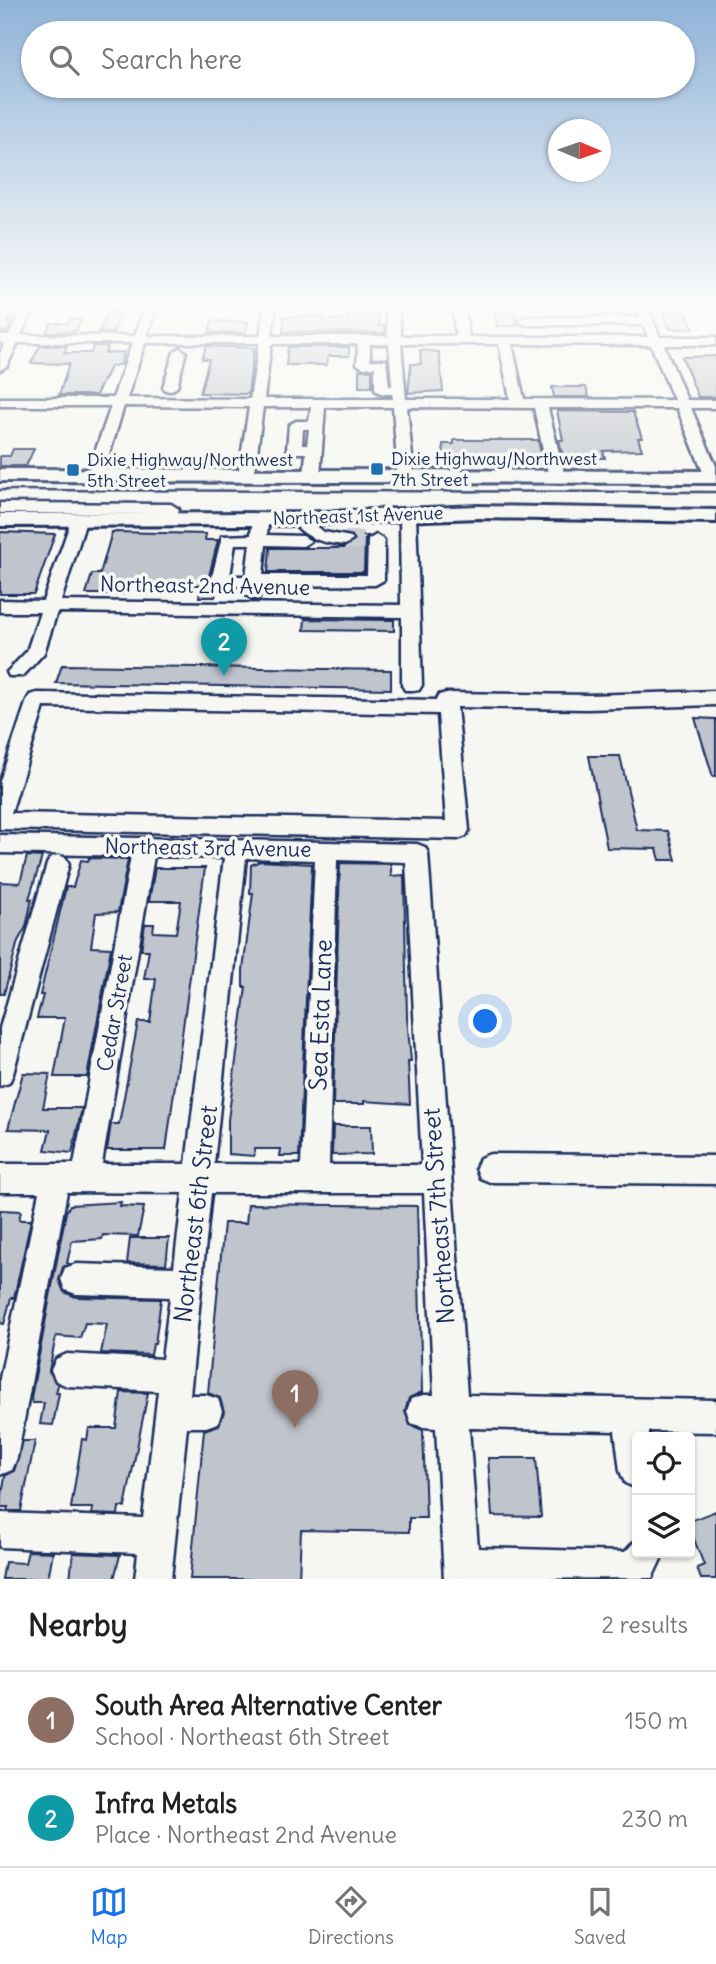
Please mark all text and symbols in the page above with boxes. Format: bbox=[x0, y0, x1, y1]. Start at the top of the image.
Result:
search box bbox=[21, 21, 695, 98]
icon: search bbox=[45, 41, 83, 79]
text: Search here bbox=[101, 43, 242, 76]
north arrow bbox=[548, 119, 611, 182]
place label: Dixie Highway/Northwest 7th Street bbox=[391, 447, 597, 491]
place label: Dixie Highway/Northwest 5th Street bbox=[87, 448, 293, 492]
marker: Dixie Highway/Northwest 7th Street bbox=[369, 461, 385, 477]
marker: Dixie Highway/Northwest 5th Street bbox=[65, 462, 81, 478]
street label: Northeast 1st Avenue bbox=[272, 501, 444, 530]
street label: Northeast 2nd Avenue bbox=[100, 570, 310, 601]
pin: 2 bbox=[201, 618, 247, 676]
street label: Northeast 3rd Avenue bbox=[104, 832, 312, 863]
street label: Sea Esta Lane bbox=[302, 939, 338, 1091]
street label: Cedar Street bbox=[91, 952, 138, 1074]
your location bbox=[468, 1004, 502, 1038]
street label: Northeast 6th Street bbox=[167, 1104, 223, 1324]
street label: Northeast 7th Street bbox=[415, 1107, 461, 1325]
pin: 1 bbox=[272, 1370, 318, 1428]
map controls bbox=[632, 1432, 695, 1558]
button: locate bbox=[632, 1432, 695, 1495]
button: layers bbox=[632, 1495, 695, 1558]
text: Nearby bbox=[28, 1606, 128, 1644]
text: 2 results bbox=[602, 1610, 688, 1639]
text: South Area Alternative Center bbox=[95, 1689, 442, 1722]
text: 1 bbox=[46, 1706, 56, 1735]
text: 150 m bbox=[625, 1706, 688, 1735]
text: School · Northeast 6th Street bbox=[95, 1722, 389, 1751]
text: Infra Metals bbox=[95, 1787, 237, 1820]
text: 2 bbox=[45, 1804, 57, 1833]
text: 230 m bbox=[622, 1804, 688, 1833]
text: Place · Northeast 2nd Avenue bbox=[95, 1820, 397, 1849]
tab: Map bbox=[90, 1883, 128, 1949]
tab: Directions bbox=[308, 1883, 394, 1949]
tab: Saved bbox=[574, 1883, 626, 1949]

